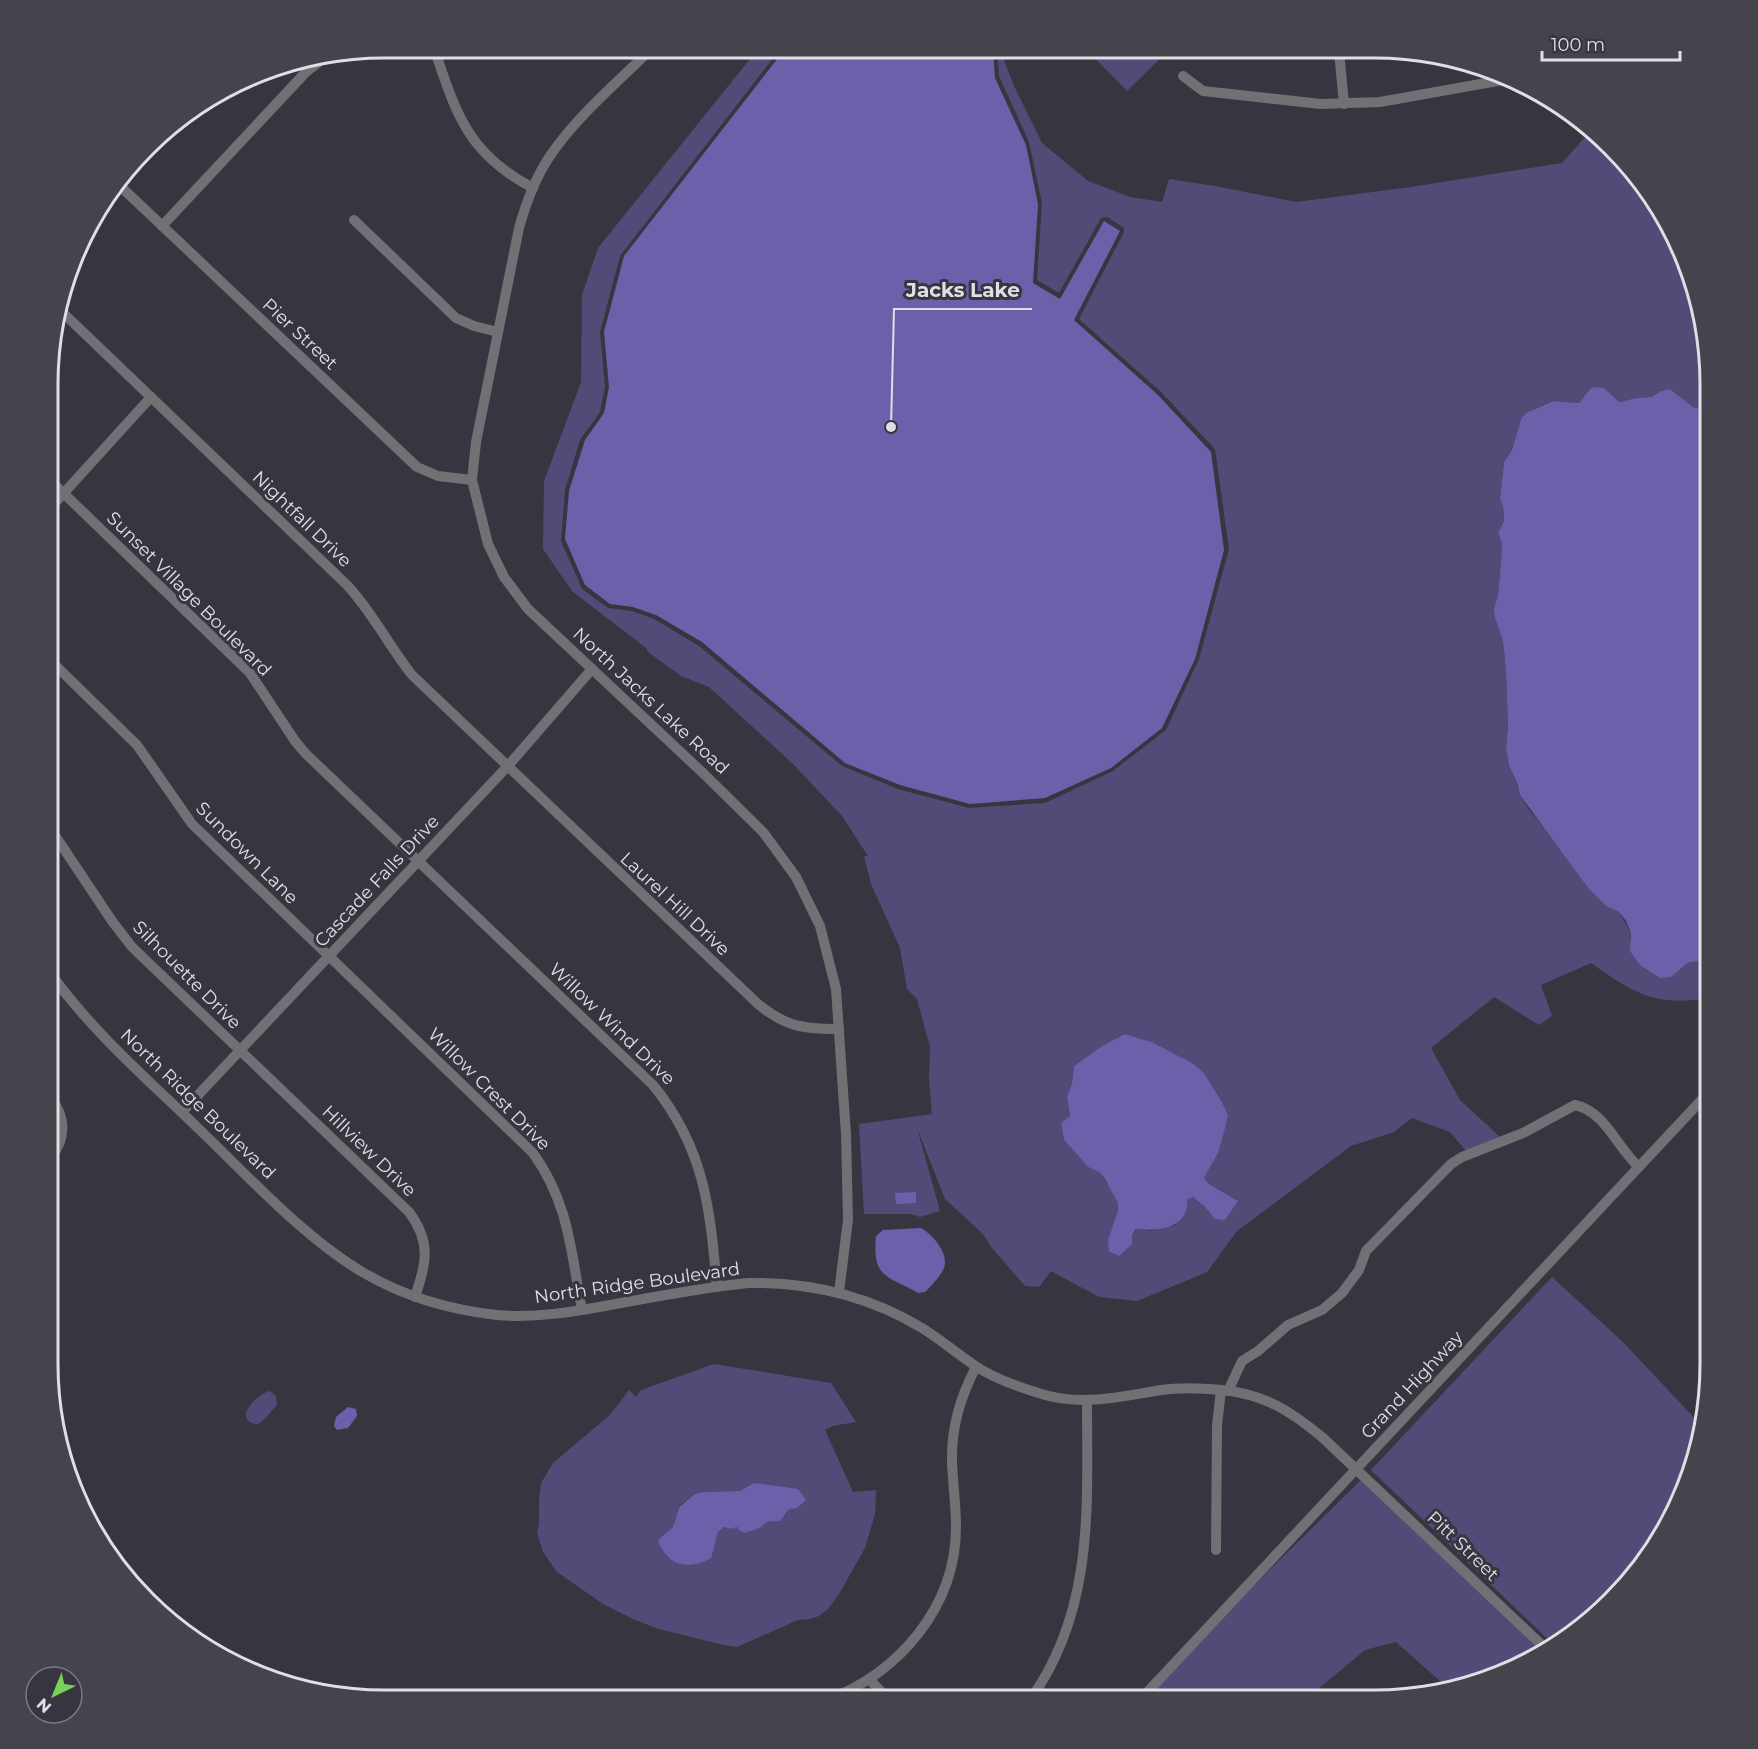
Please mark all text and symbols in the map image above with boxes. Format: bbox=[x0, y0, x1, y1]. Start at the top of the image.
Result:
scale bar bbox=[1542, 24, 1680, 62]
text: 100 m bbox=[1551, 34, 1605, 56]
callout: Jacks Lake bbox=[894, 271, 1032, 309]
text: Jacks Lake bbox=[905, 278, 1020, 302]
street label: Pier Street bbox=[258, 294, 342, 374]
street label: Nightfall Drive bbox=[248, 466, 356, 572]
street label: Sunset Village Boulevard bbox=[102, 507, 276, 681]
street label: North Jacks Lake Road bbox=[568, 623, 734, 779]
street label: Sundown Lane bbox=[191, 797, 303, 909]
street label: Cascade Falls Drive bbox=[310, 810, 444, 952]
street label: Laurel Hill Drive bbox=[616, 848, 734, 960]
street label: Silhouette Drive bbox=[128, 916, 246, 1034]
street label: Willow Wind Drive bbox=[544, 958, 680, 1090]
street label: Willow Crest Drive bbox=[423, 1023, 555, 1155]
street label: North Ridge Boulevard bbox=[116, 1024, 280, 1184]
street label: Hillview Drive bbox=[317, 1101, 421, 1201]
street label: North Ridge Boulevard bbox=[533, 1258, 741, 1308]
street label: Grand Highway bbox=[1356, 1326, 1468, 1443]
street label: Pitt Street bbox=[1423, 1506, 1503, 1586]
north arrow bbox=[24, 1665, 84, 1725]
text: N bbox=[33, 1694, 55, 1717]

